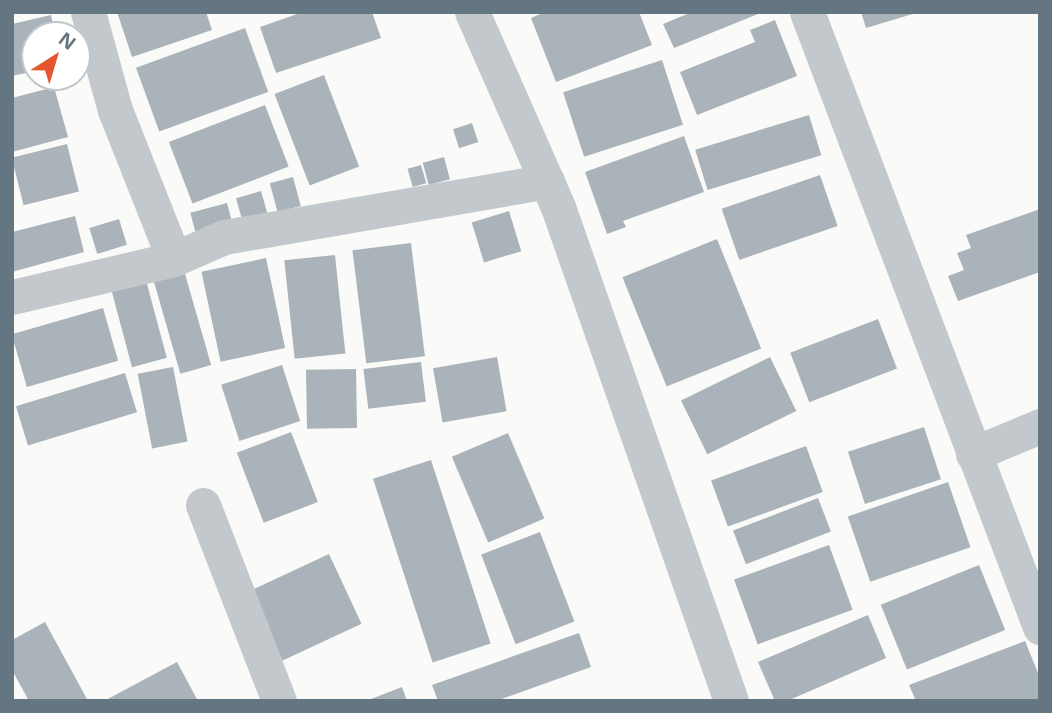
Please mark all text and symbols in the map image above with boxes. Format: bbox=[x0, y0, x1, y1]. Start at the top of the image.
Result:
north arrow bbox=[21, 21, 91, 91]
text: N bbox=[53, 26, 81, 56]

